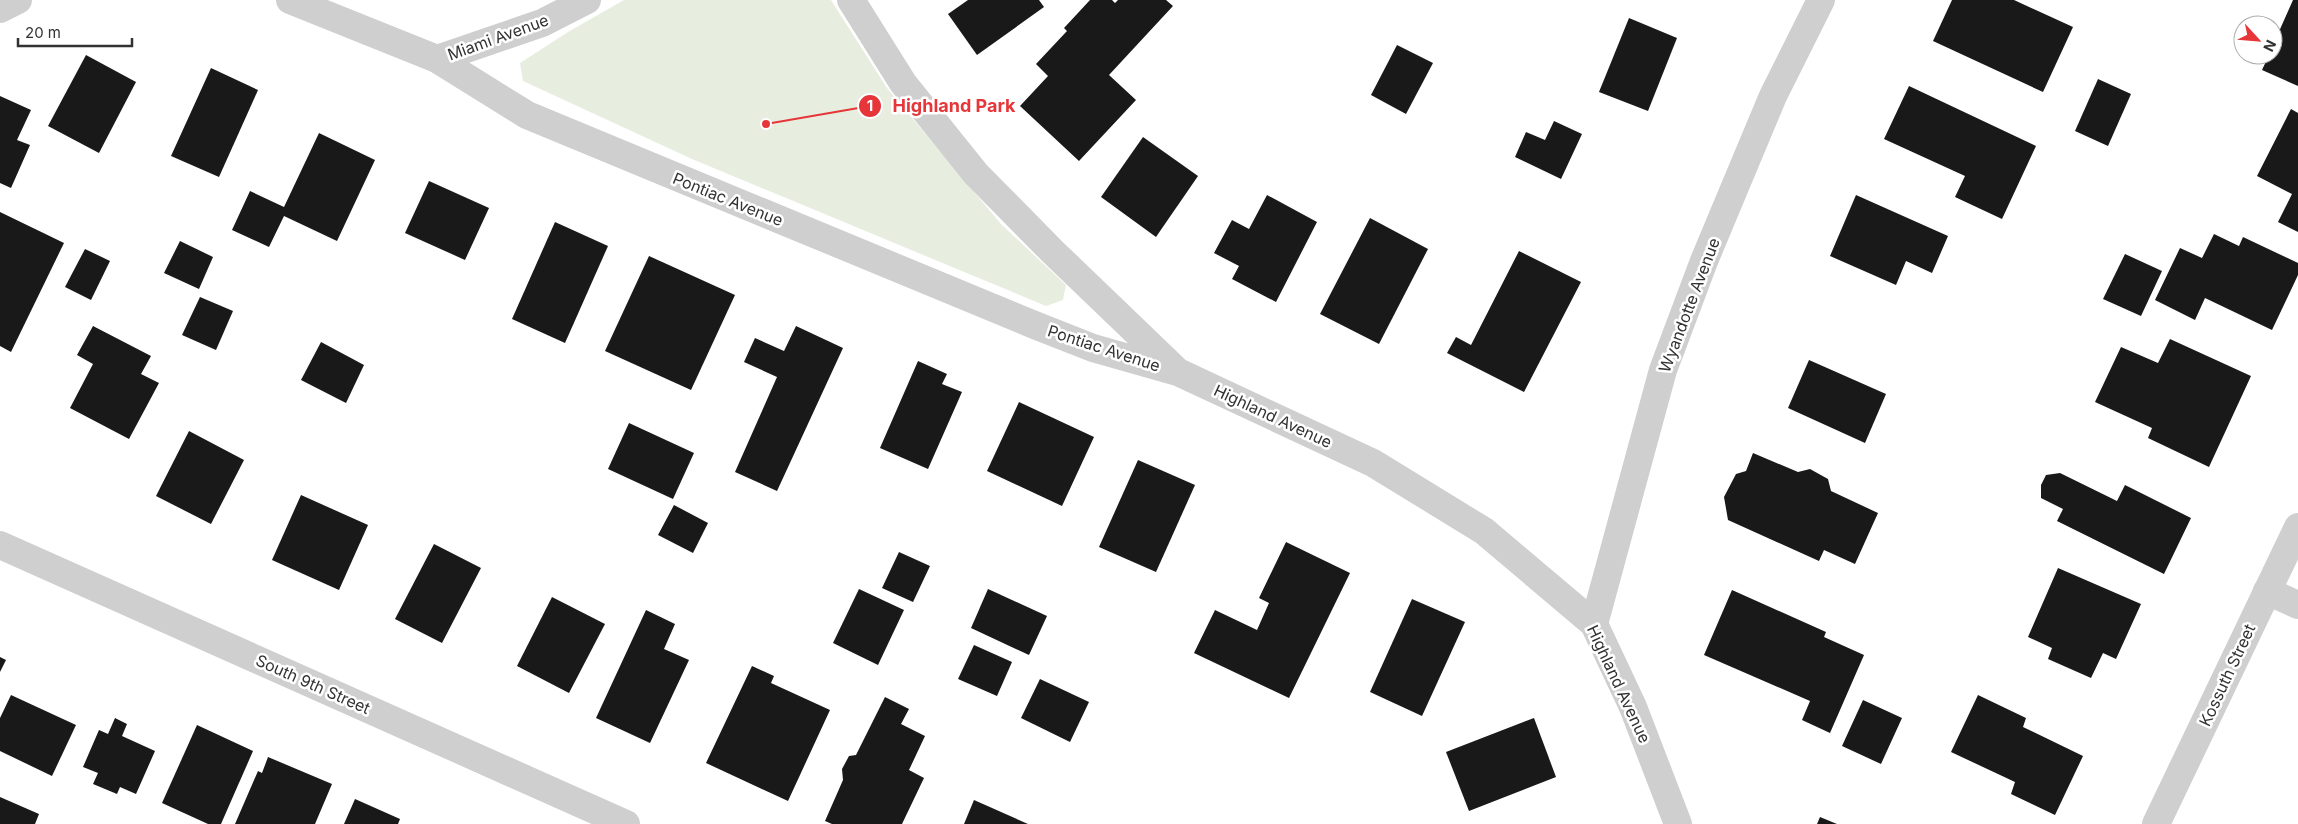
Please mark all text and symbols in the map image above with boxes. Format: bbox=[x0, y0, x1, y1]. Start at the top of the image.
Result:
street label: Miami Avenue bbox=[445, 9, 551, 65]
scale bar bbox=[18, 15, 131, 47]
north arrow bbox=[2233, 15, 2283, 65]
text: 20 m bbox=[25, 23, 61, 42]
text: N bbox=[2260, 37, 2280, 54]
callout: Highland Park bbox=[857, 89, 1025, 122]
text: Highland Park bbox=[893, 95, 1016, 116]
text: 1 bbox=[867, 96, 873, 115]
street label: Pontiac Avenue bbox=[670, 168, 786, 230]
street label: Wyandotte Avenue bbox=[1654, 235, 1724, 375]
street label: Pontiac Avenue bbox=[1045, 320, 1163, 376]
street label: Highland Avenue bbox=[1211, 380, 1335, 452]
street label: Kossuth Street bbox=[2195, 621, 2259, 729]
street label: Highland Avenue bbox=[1583, 622, 1655, 746]
street label: South 9th Street bbox=[253, 650, 373, 718]

